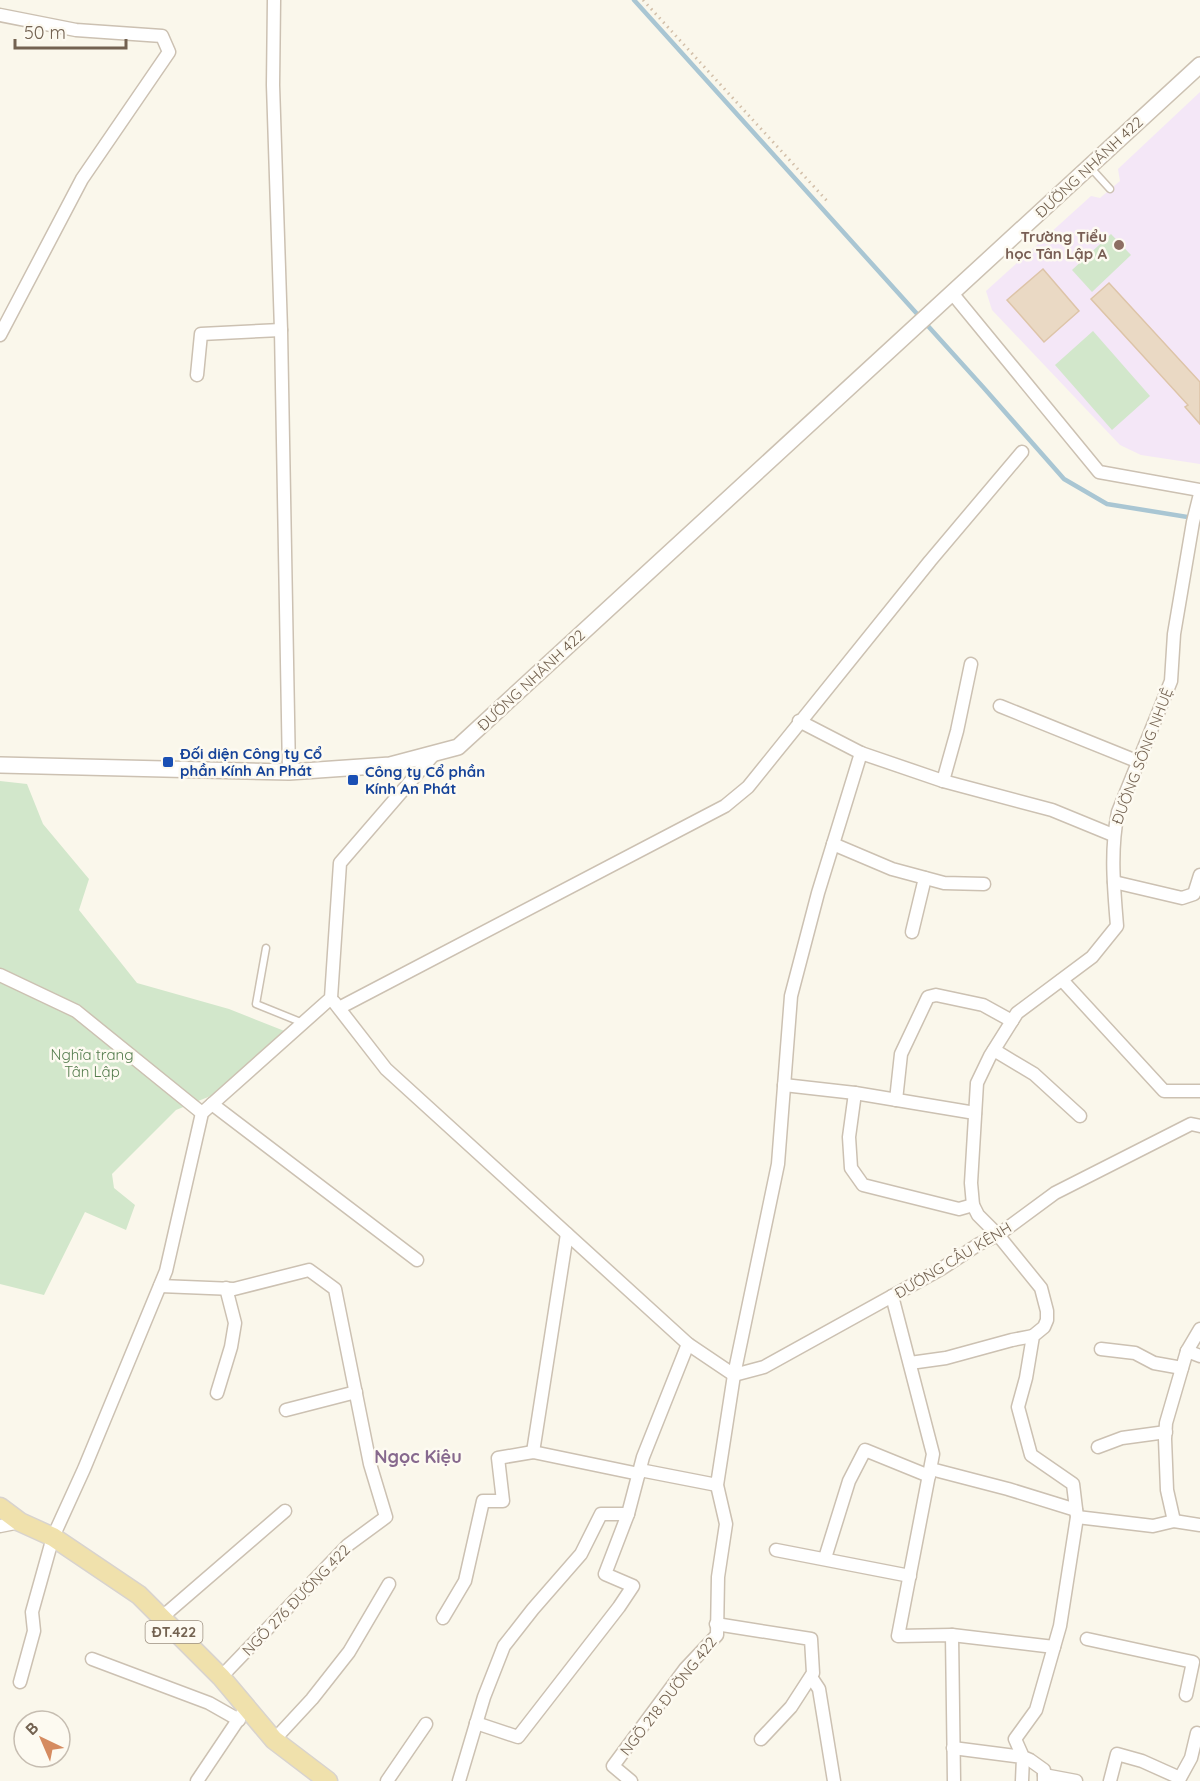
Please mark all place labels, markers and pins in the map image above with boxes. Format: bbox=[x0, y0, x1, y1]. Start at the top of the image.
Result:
place label: Trường Tiểu học Tân Lập A bbox=[1005, 227, 1107, 263]
marker: Trường Tiểu học Tân Lập A bbox=[1112, 238, 1126, 252]
place label: Đối diện Công ty Cổ phần Kính An Phát bbox=[179, 744, 322, 780]
marker: Đối diện Công ty Cổ phần Kính An Phát bbox=[161, 755, 175, 769]
place label: Công ty Cổ phần Kính An Phát bbox=[365, 762, 485, 798]
marker: Công ty Cổ phần Kính An Phát bbox=[346, 773, 360, 787]

